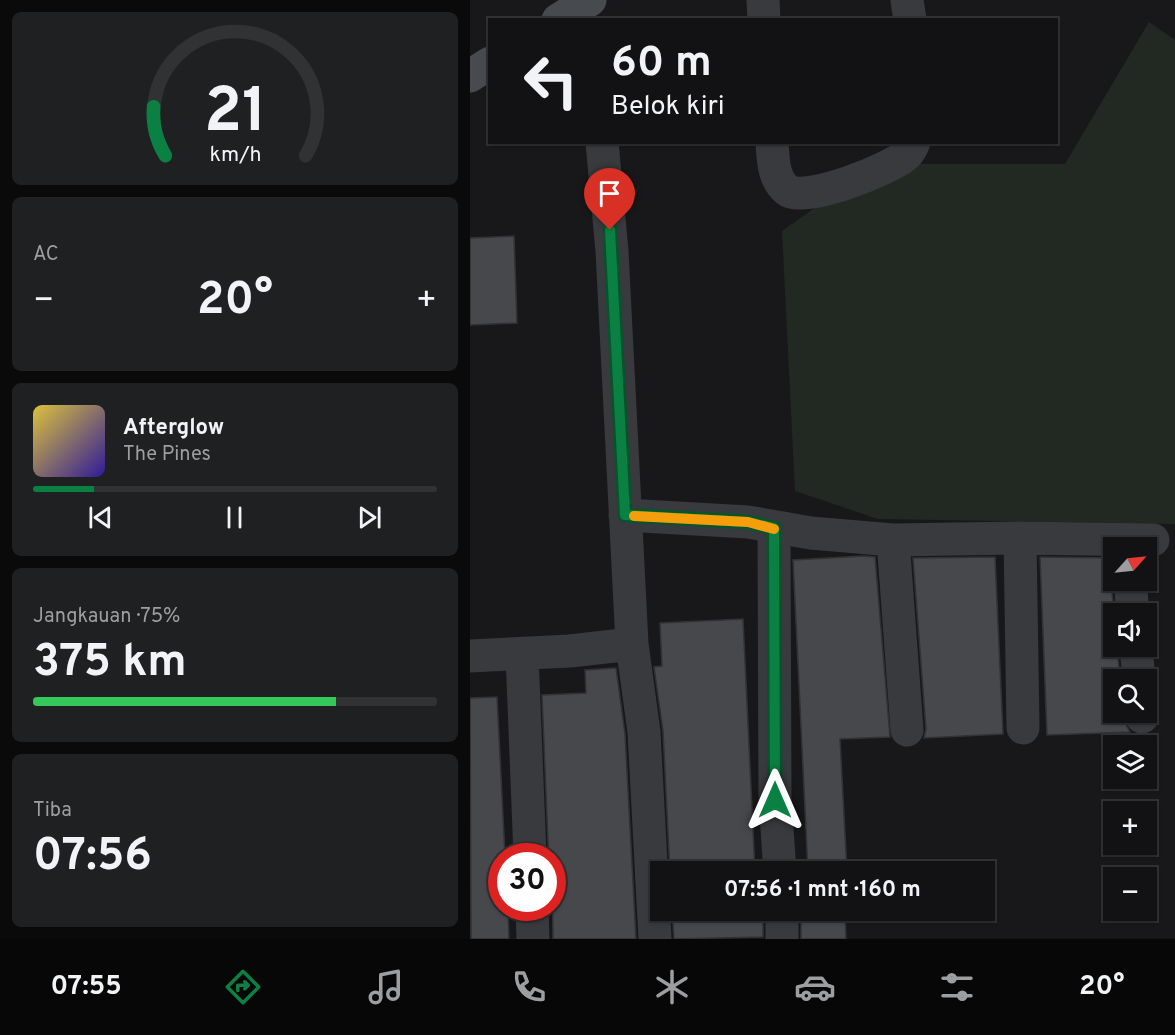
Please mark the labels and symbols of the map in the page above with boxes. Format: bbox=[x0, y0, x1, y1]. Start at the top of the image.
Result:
pin bbox=[584, 168, 635, 230]
north arrow bbox=[1103, 537, 1157, 591]
position arrow bbox=[743, 768, 807, 832]
speed limit sign: 30 bbox=[488, 843, 566, 921]

